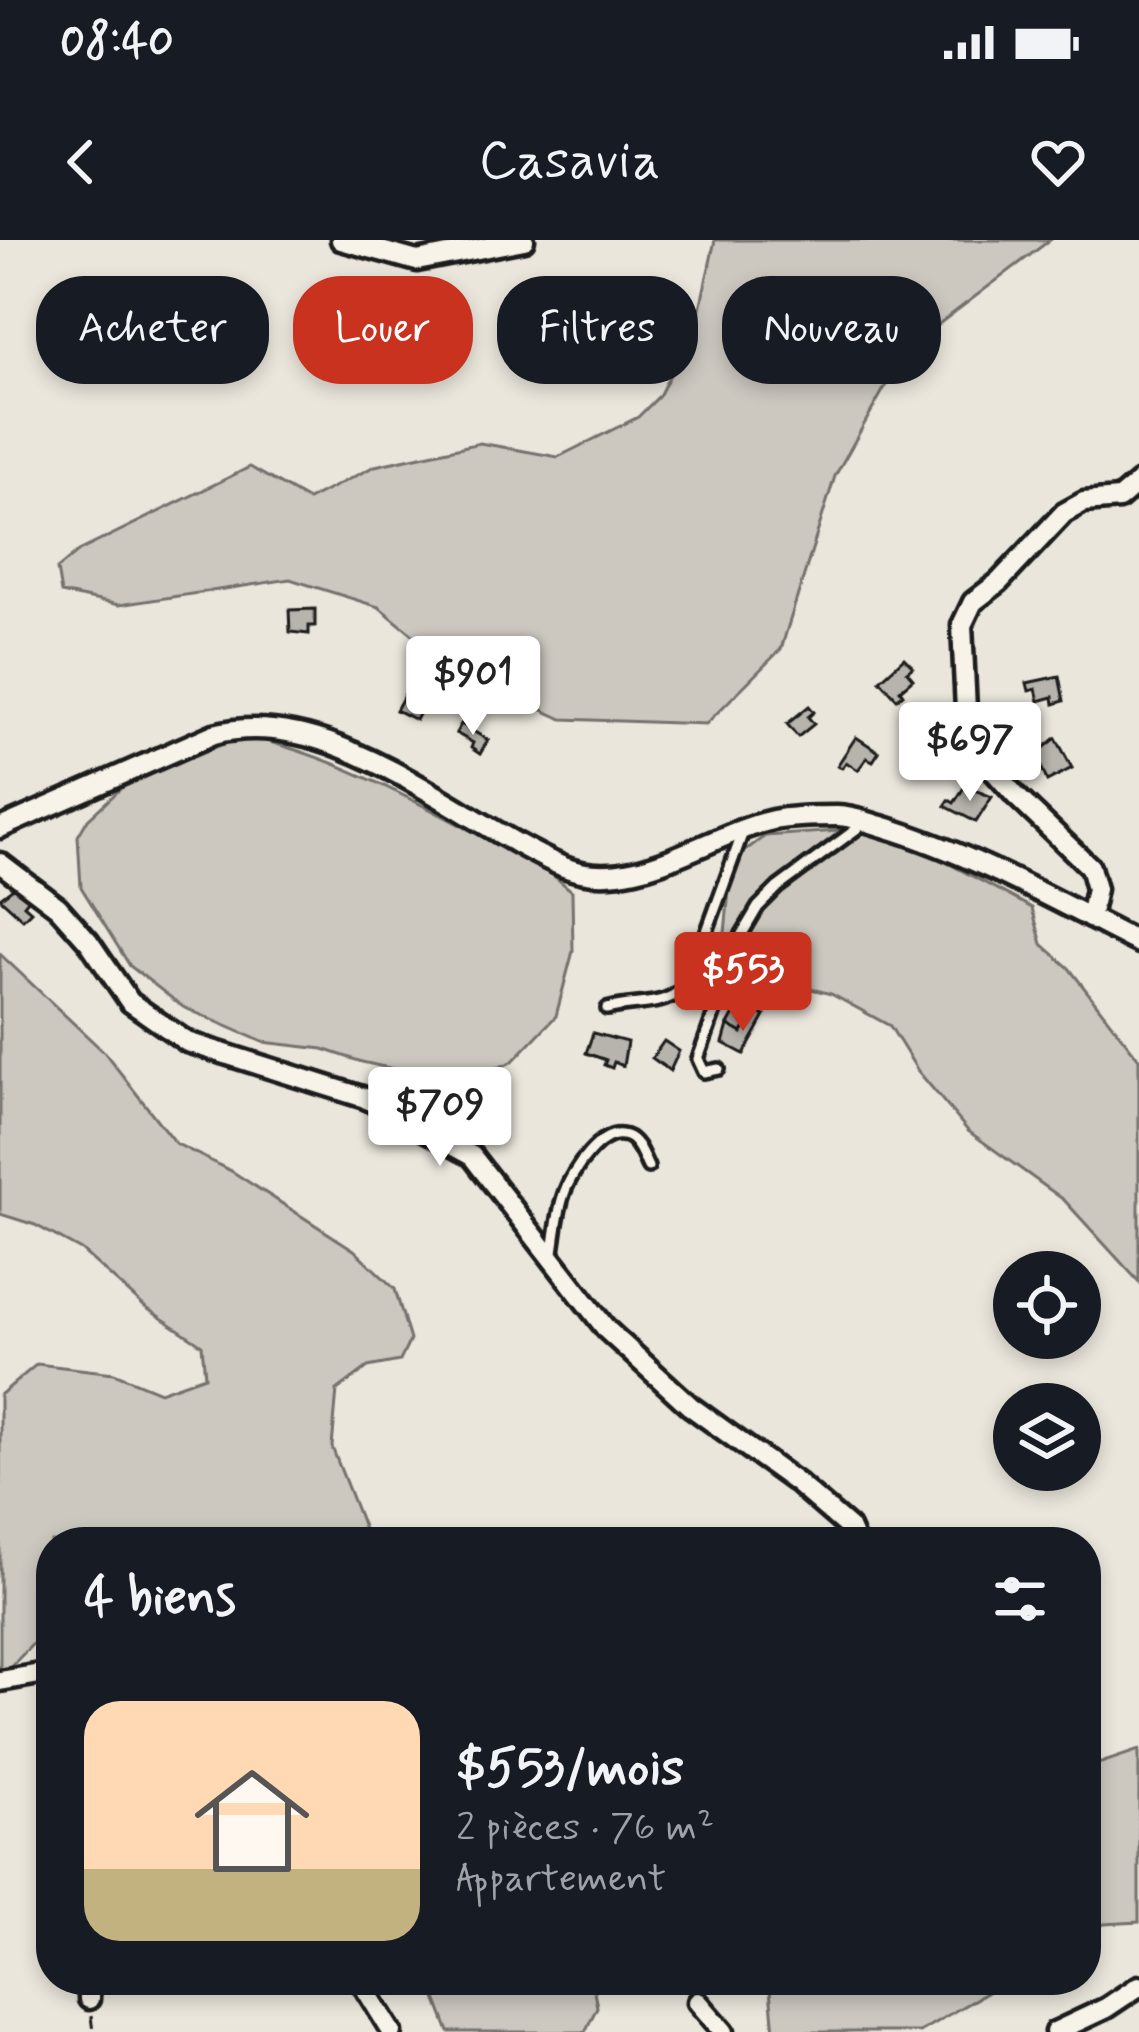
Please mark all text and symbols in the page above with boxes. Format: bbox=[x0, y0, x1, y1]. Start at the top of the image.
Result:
text: 08:40 bbox=[60, 13, 174, 72]
text: Casavia bbox=[479, 127, 660, 198]
icon: back bbox=[48, 129, 114, 195]
icon: heart bbox=[1025, 129, 1091, 195]
chip: Acheter bbox=[36, 276, 269, 384]
chip: Louer bbox=[293, 276, 473, 384]
chip: Filtres bbox=[497, 276, 698, 384]
chip: Nouveau bbox=[722, 276, 941, 384]
pin: $901 bbox=[402, 636, 544, 738]
text: $901 bbox=[433, 649, 513, 700]
pin: $697 bbox=[899, 702, 1041, 804]
text: $697 bbox=[926, 715, 1014, 766]
pin: $553 bbox=[672, 932, 814, 1034]
text: $553 bbox=[701, 945, 785, 996]
pin: $709 bbox=[369, 1067, 511, 1169]
text: $709 bbox=[395, 1080, 485, 1131]
map controls bbox=[993, 1251, 1101, 1491]
button: locate bbox=[993, 1251, 1101, 1359]
button: layers bbox=[993, 1383, 1101, 1491]
text: 4 biens bbox=[84, 1566, 236, 1632]
icon: filters bbox=[987, 1566, 1053, 1632]
text: $553/mois bbox=[456, 1737, 684, 1803]
icon: home bbox=[180, 1749, 324, 1893]
text: 2 pièces · 76 m² bbox=[456, 1803, 714, 1854]
text: Appartement bbox=[456, 1854, 666, 1905]

